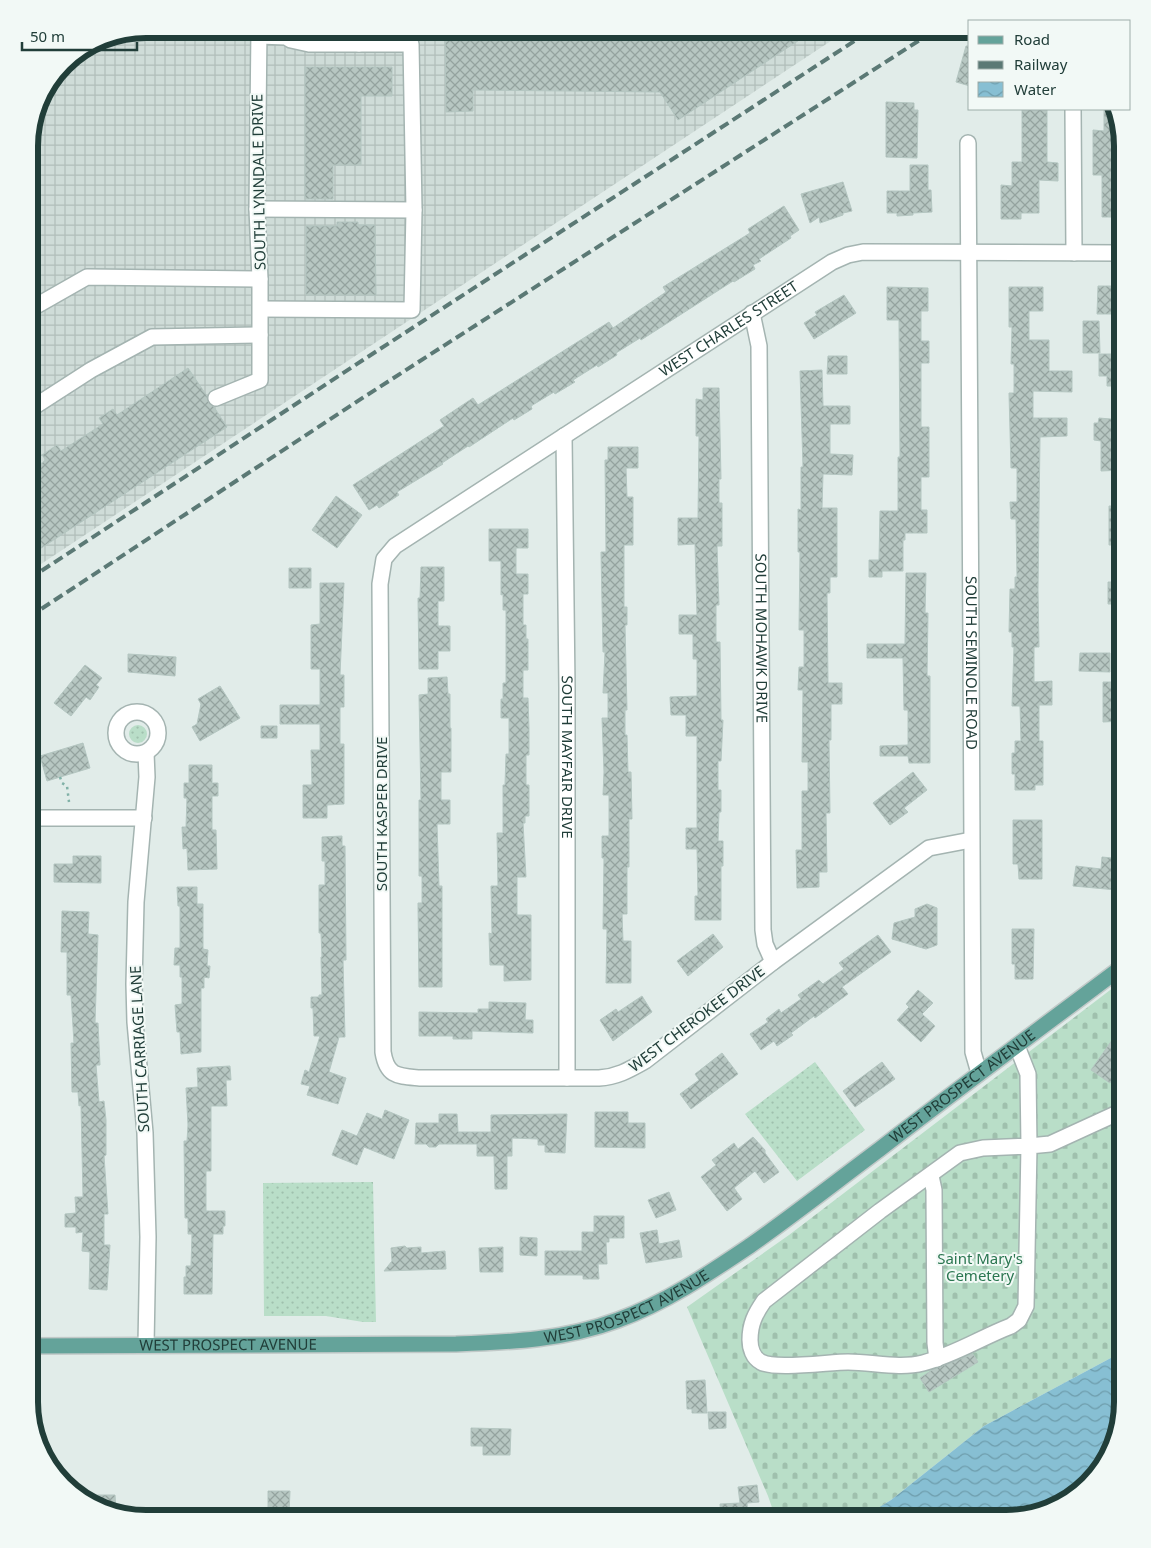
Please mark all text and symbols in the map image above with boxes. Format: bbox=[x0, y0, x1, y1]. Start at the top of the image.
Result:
scale bar bbox=[22, 20, 138, 52]
legend bbox=[968, 20, 1131, 110]
text: 50 m bbox=[30, 26, 65, 46]
text: Road bbox=[1014, 29, 1050, 49]
text: Railway bbox=[1014, 54, 1068, 74]
text: Water bbox=[1014, 79, 1056, 99]
street label: SOUTH LYNNDALE DRIVE bbox=[246, 94, 270, 270]
street label: WEST CHARLES STREET bbox=[655, 275, 802, 381]
street label: SOUTH MOHAWK DRIVE bbox=[751, 553, 773, 723]
street label: SOUTH SEMINOLE ROAD bbox=[962, 576, 982, 750]
street label: SOUTH MAYFAIR DRIVE bbox=[558, 675, 578, 839]
street label: SOUTH KASPER DRIVE bbox=[371, 737, 391, 891]
street label: WEST CHEROKEE DRIVE bbox=[624, 960, 768, 1076]
street label: SOUTH CARRIAGE LANE bbox=[125, 965, 153, 1133]
street label: WEST PROSPECT AVENUE bbox=[885, 1024, 1039, 1147]
park label: Saint Mary's Cemetery bbox=[937, 1248, 1023, 1285]
street label: WEST PROSPECT AVENUE bbox=[542, 1264, 713, 1347]
street label: WEST PROSPECT AVENUE bbox=[139, 1334, 317, 1354]

